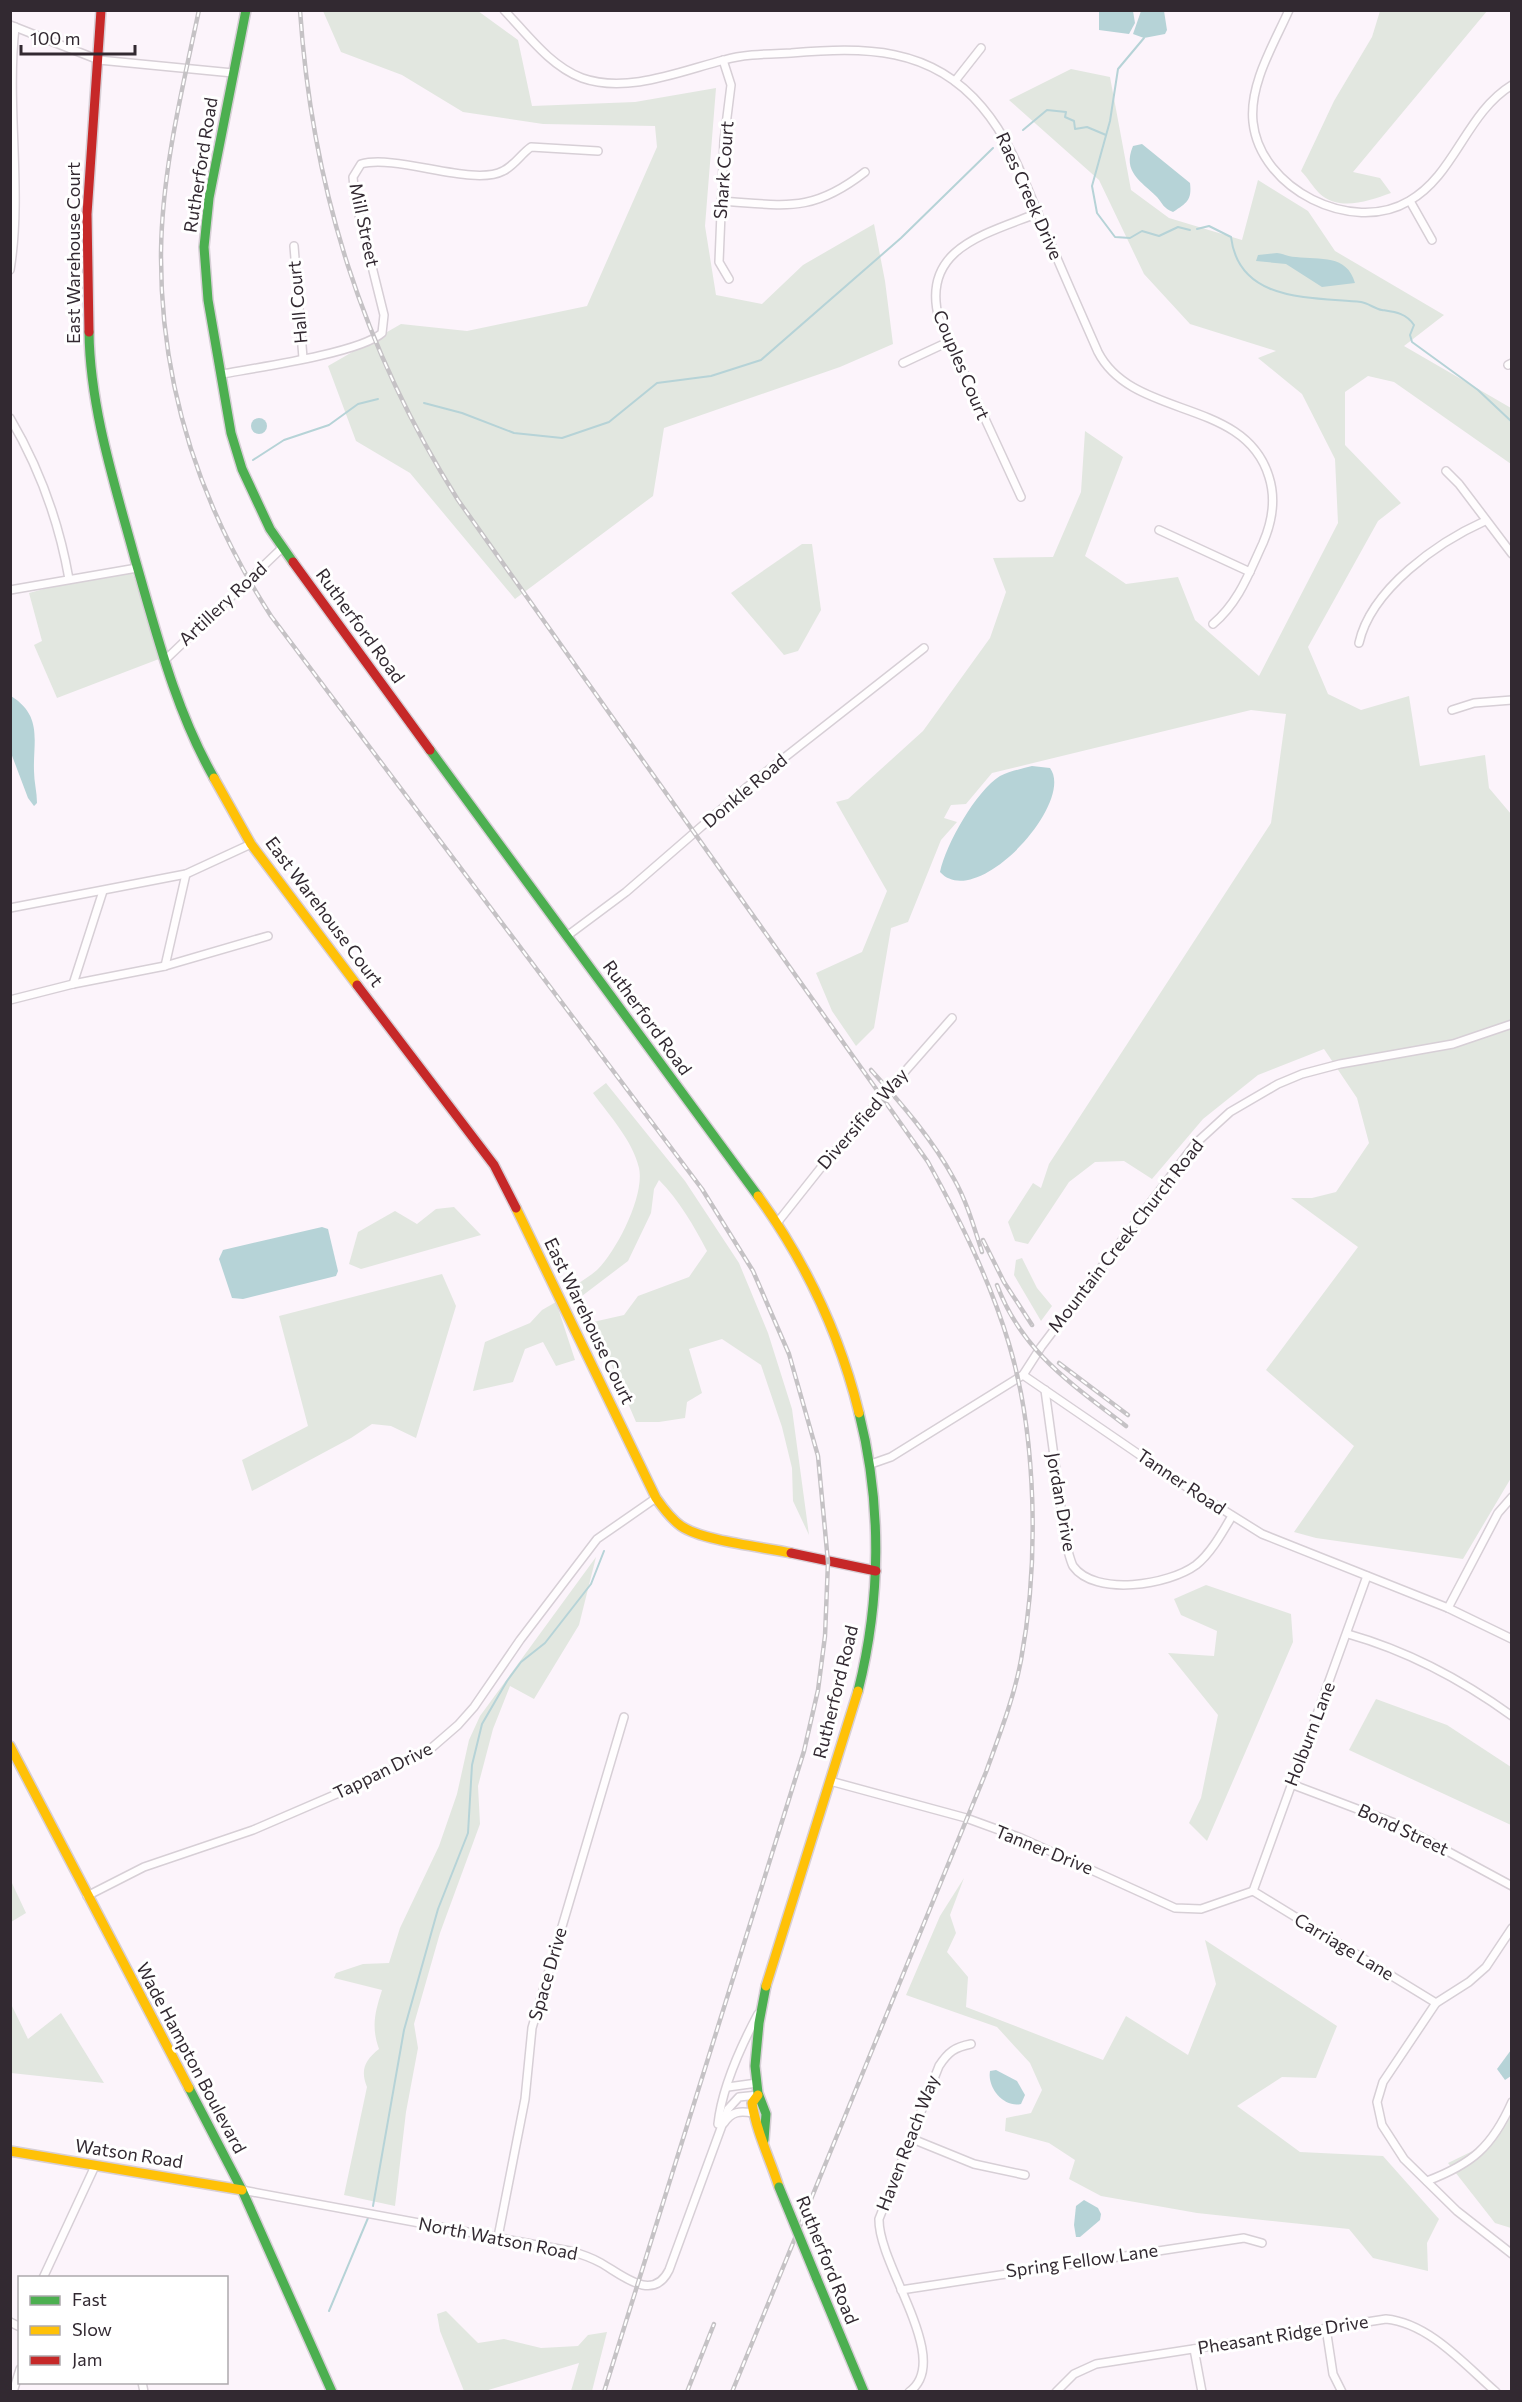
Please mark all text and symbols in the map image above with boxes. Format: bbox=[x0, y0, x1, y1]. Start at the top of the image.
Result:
scale bar bbox=[21, 18, 135, 56]
text: 100 m bbox=[30, 27, 80, 49]
street label: Rutherford Road bbox=[178, 96, 222, 234]
street label: Shark Court bbox=[709, 120, 737, 220]
street label: Raes Creek Drive bbox=[992, 128, 1068, 263]
street label: East Warehouse Court bbox=[62, 162, 84, 344]
street label: Mill Street bbox=[345, 181, 385, 269]
street label: Hall Court bbox=[282, 260, 312, 344]
street label: Couples Court bbox=[929, 306, 995, 423]
street label: Artillery Road bbox=[174, 557, 271, 650]
street label: Rutherford Road bbox=[312, 564, 410, 687]
street label: Donkle Road bbox=[698, 748, 791, 832]
street label: East Warehouse Court bbox=[261, 832, 388, 991]
street label: Rutherford Road bbox=[599, 956, 697, 1079]
street label: Diversified Way bbox=[812, 1063, 912, 1173]
street label: Mountain Creek Church Road bbox=[1043, 1134, 1208, 1336]
street label: East Warehouse Court bbox=[540, 1234, 640, 1407]
street label: Tanner Road bbox=[1133, 1443, 1230, 1519]
street label: Jordan Drive bbox=[1042, 1451, 1081, 1553]
street label: Rutherford Road bbox=[808, 1623, 862, 1761]
street label: Holburn Lane bbox=[1279, 1678, 1339, 1789]
street label: Tappan Drive bbox=[329, 1737, 436, 1804]
street label: Bond Street bbox=[1355, 1799, 1452, 1860]
street label: Tanner Drive bbox=[992, 1819, 1097, 1879]
street label: Carriage Lane bbox=[1291, 1908, 1398, 1984]
street label: Space Drive bbox=[523, 1925, 571, 2023]
street label: Wade Hampton Boulevard bbox=[132, 1958, 252, 2157]
street label: Haven Reach Way bbox=[871, 2072, 943, 2214]
street label: Watson Road bbox=[74, 2134, 185, 2172]
street label: Rutherford Road bbox=[792, 2192, 864, 2327]
street label: North Watson Road bbox=[417, 2212, 580, 2264]
street label: Spring Fellow Lane bbox=[1005, 2238, 1159, 2282]
legend bbox=[18, 2276, 228, 2384]
text: Fast bbox=[72, 2288, 107, 2310]
street label: Pheasant Ridge Drive bbox=[1196, 2310, 1370, 2358]
text: Slow bbox=[72, 2318, 112, 2340]
text: Jam bbox=[72, 2348, 102, 2370]

